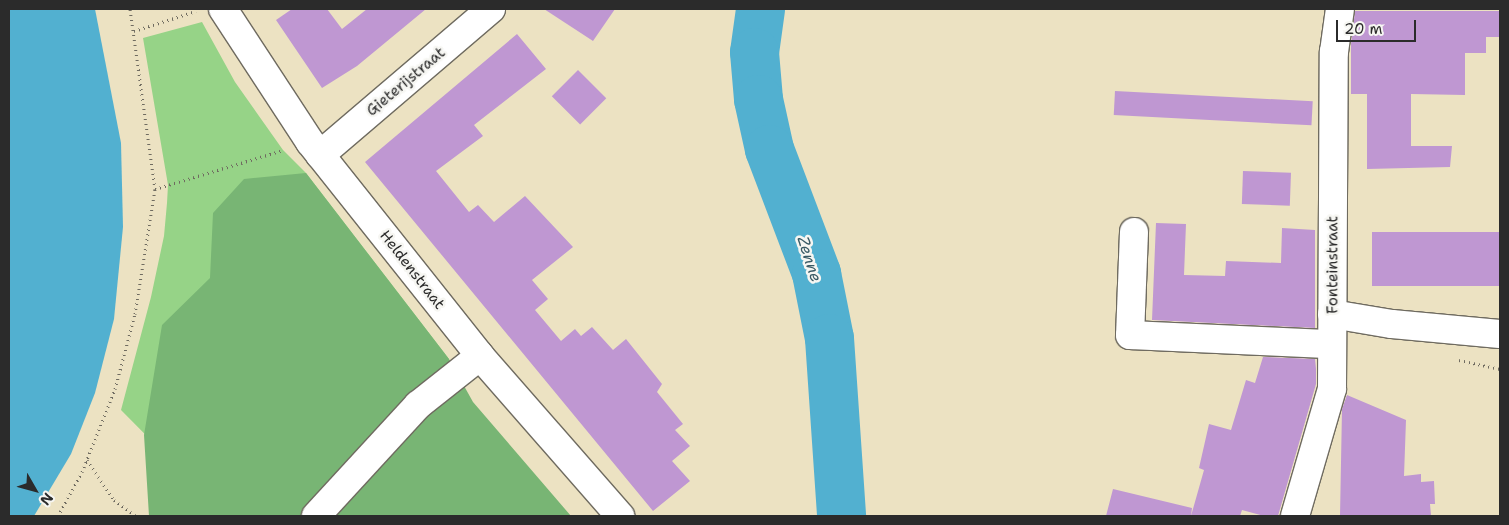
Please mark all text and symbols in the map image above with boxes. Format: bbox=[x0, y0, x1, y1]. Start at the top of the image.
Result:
scale bar bbox=[1339, 10, 1419, 42]
text: 20 m bbox=[1344, 19, 1383, 39]
street label: Gieterijstraat bbox=[363, 44, 449, 120]
street label: Fonteinstraat bbox=[1324, 216, 1342, 314]
street label: Heldenstraat bbox=[376, 227, 448, 313]
water label: Zenne bbox=[793, 234, 825, 284]
north arrow bbox=[10, 465, 60, 515]
text: N bbox=[36, 489, 57, 509]

